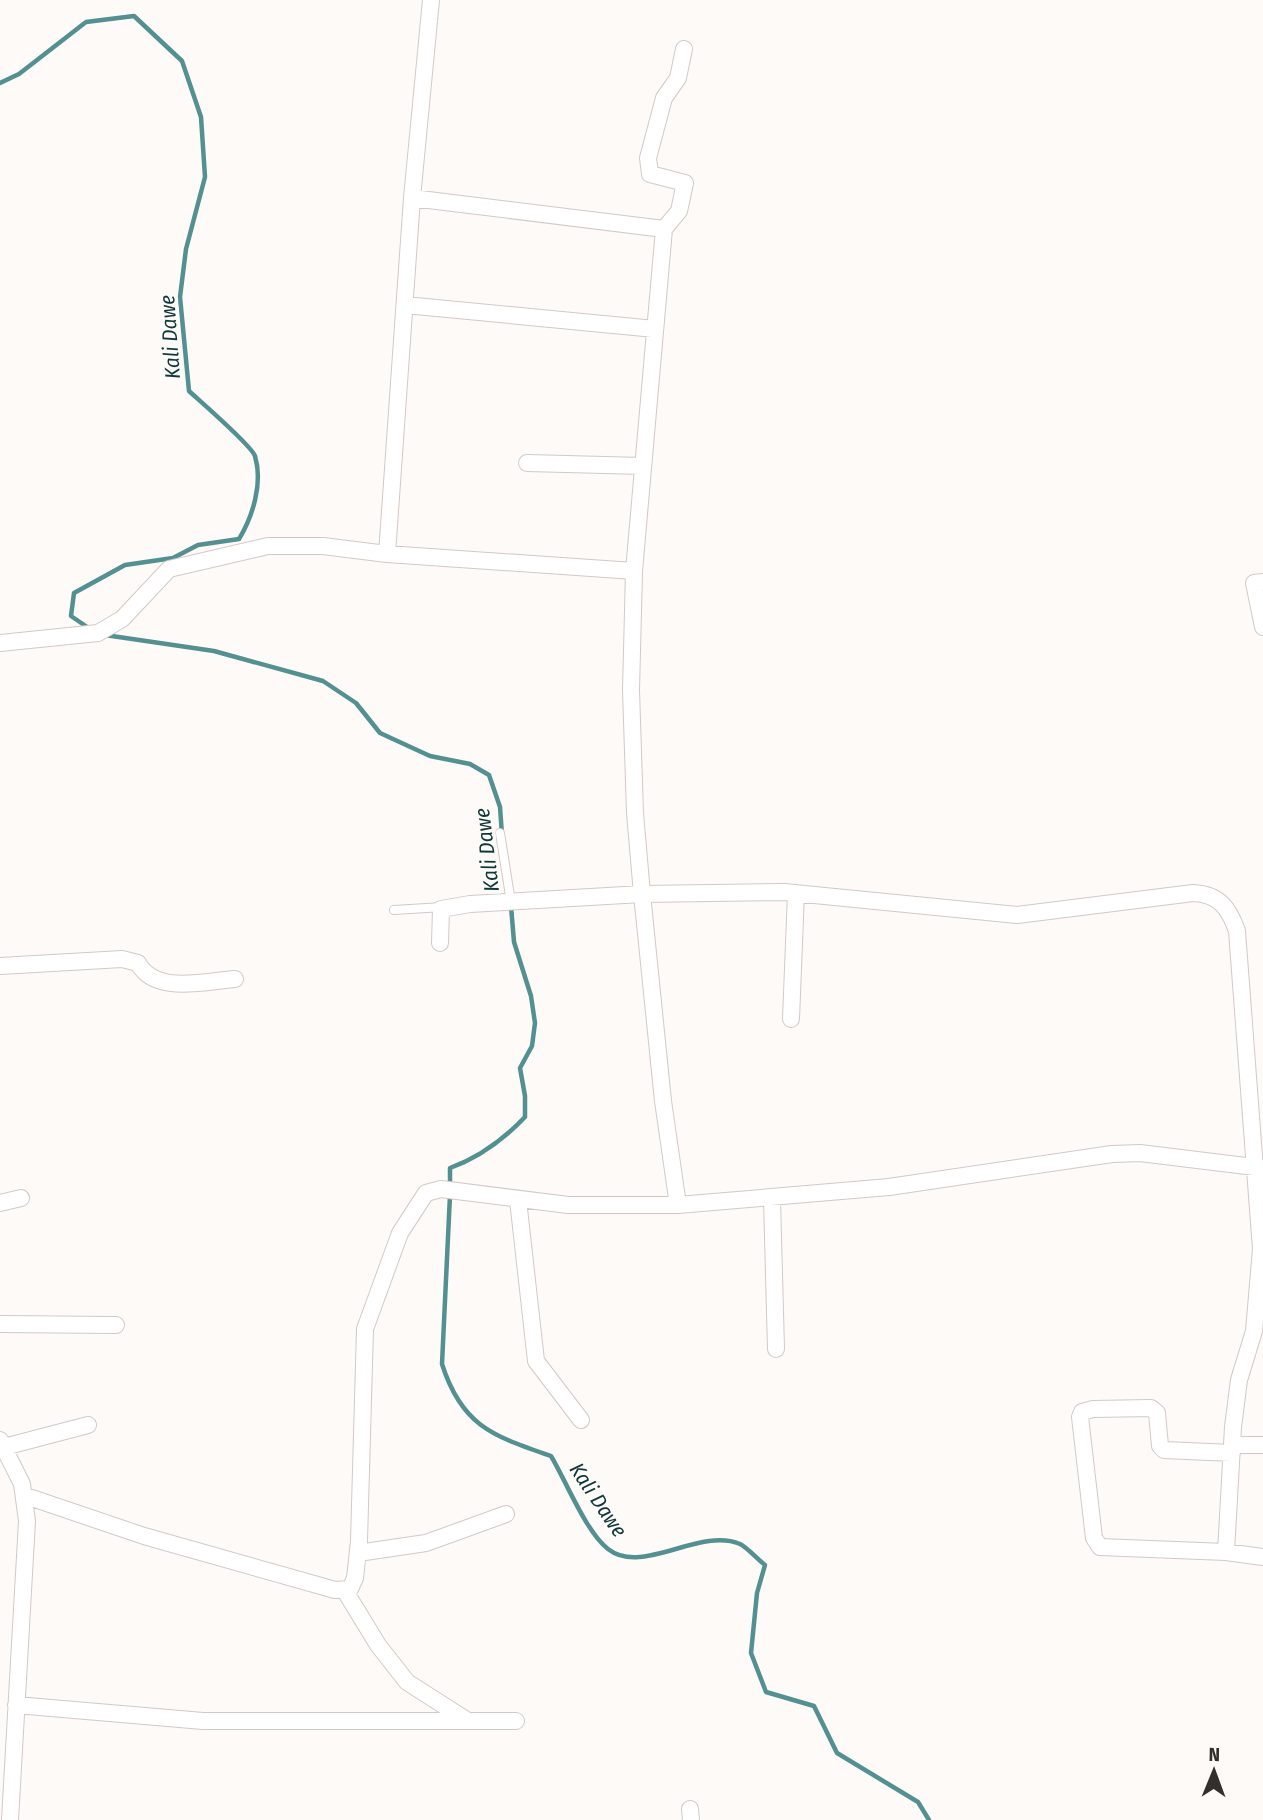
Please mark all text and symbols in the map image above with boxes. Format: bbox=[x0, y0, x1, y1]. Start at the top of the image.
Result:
water label: Kali Dawe bbox=[154, 294, 186, 380]
water label: Kali Dawe bbox=[469, 807, 505, 893]
water label: Kali Dawe bbox=[564, 1458, 632, 1542]
north arrow bbox=[1179, 1736, 1249, 1806]
text: N bbox=[1208, 1743, 1220, 1766]

